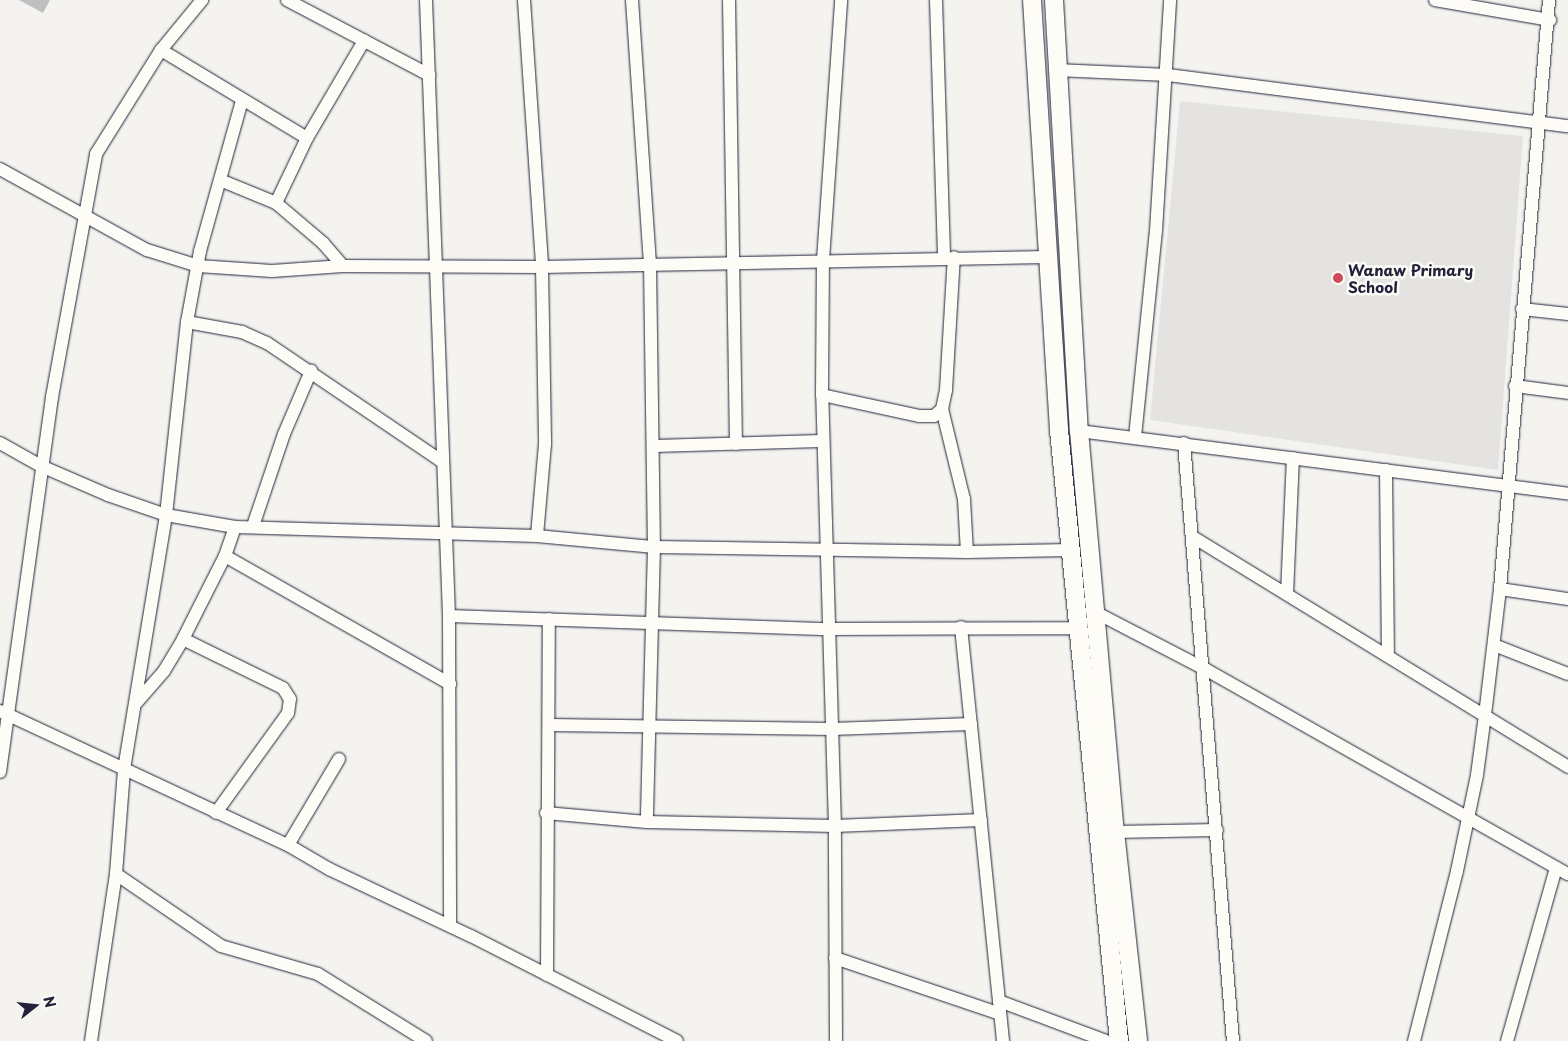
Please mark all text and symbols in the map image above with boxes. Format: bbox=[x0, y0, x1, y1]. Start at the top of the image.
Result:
place label: Wanaw Primary School bbox=[1348, 260, 1472, 295]
marker: Wanaw Primary School bbox=[1332, 272, 1344, 284]
north arrow bbox=[10, 981, 60, 1031]
text: N bbox=[38, 994, 62, 1010]

